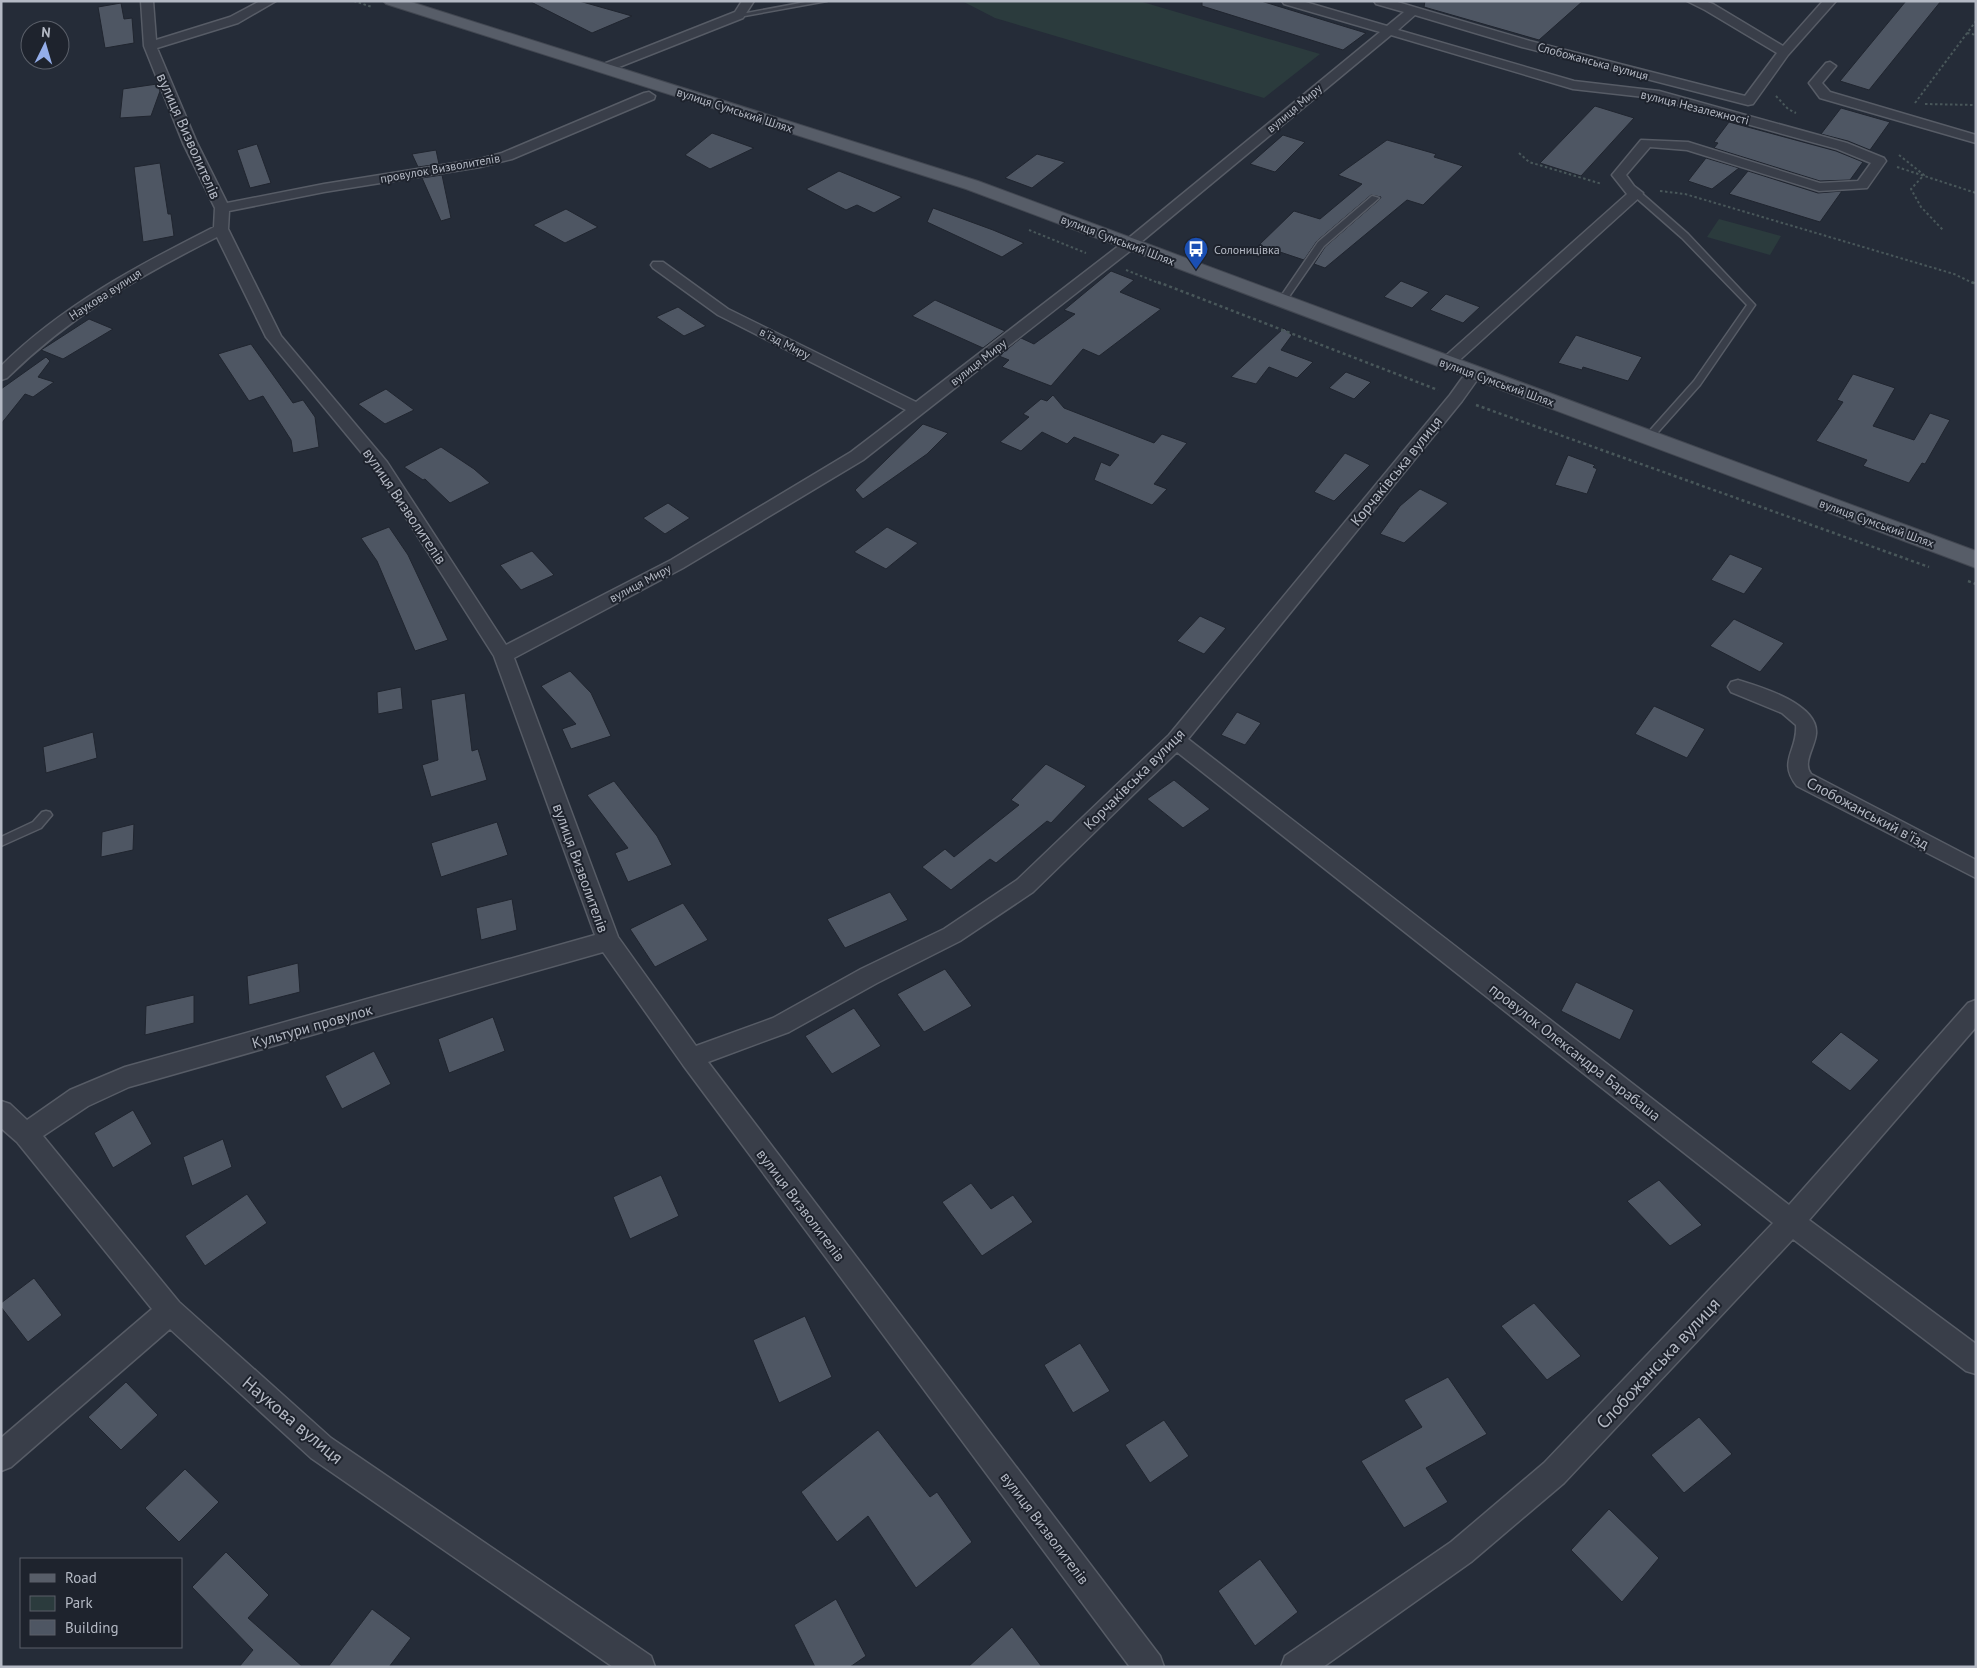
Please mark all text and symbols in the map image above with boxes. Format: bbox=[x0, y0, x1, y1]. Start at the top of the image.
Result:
north arrow bbox=[20, 20, 70, 70]
text: N bbox=[41, 23, 52, 41]
street label: Слобожанська вулиця bbox=[1536, 39, 1650, 83]
street label: вулиця Визволителів bbox=[153, 70, 225, 202]
street label: вулиця Миру bbox=[1263, 80, 1325, 135]
street label: вулиця Сумський Шлях bbox=[675, 84, 795, 136]
street label: вулиця Незалежності bbox=[1639, 86, 1751, 128]
street label: провулок Визволителів bbox=[379, 150, 501, 186]
street label: вулиця Сумський Шлях bbox=[1059, 211, 1177, 269]
bus stop icon: Солоницівка bbox=[1183, 236, 1209, 270]
place label: Солоницівка bbox=[1214, 242, 1280, 257]
street label: Наукова вулиця bbox=[66, 265, 144, 323]
street label: в'їзд Миру bbox=[757, 324, 813, 362]
street label: вулиця Миру bbox=[947, 335, 1010, 389]
street label: вулиця Сумський Шлях bbox=[1438, 354, 1556, 410]
street label: Корчаківська вулиця bbox=[1346, 412, 1446, 530]
street label: вулиця Визволителів bbox=[359, 444, 451, 568]
street label: вулиця Сумський Шлях bbox=[1818, 495, 1936, 551]
street label: вулиця Миру bbox=[607, 560, 674, 605]
street label: Корчаківська вулиця bbox=[1079, 724, 1189, 834]
street label: Слобожанський в'їзд bbox=[1803, 773, 1933, 853]
street label: вулиця Визволителів bbox=[549, 801, 613, 935]
street label: провулок Олександра Барабаша bbox=[1485, 979, 1665, 1125]
street label: Культури провулок bbox=[250, 1000, 375, 1052]
street label: вулиця Визволителів bbox=[752, 1145, 850, 1265]
street label: Слобожанська вулиця bbox=[1591, 1292, 1725, 1434]
street label: Наукова вулиця bbox=[238, 1371, 348, 1469]
street label: вулиця Визволителів bbox=[996, 1468, 1094, 1588]
legend bbox=[20, 1558, 182, 1648]
text: Road bbox=[65, 1568, 97, 1587]
text: Park bbox=[65, 1593, 93, 1612]
text: Building bbox=[65, 1618, 119, 1637]

